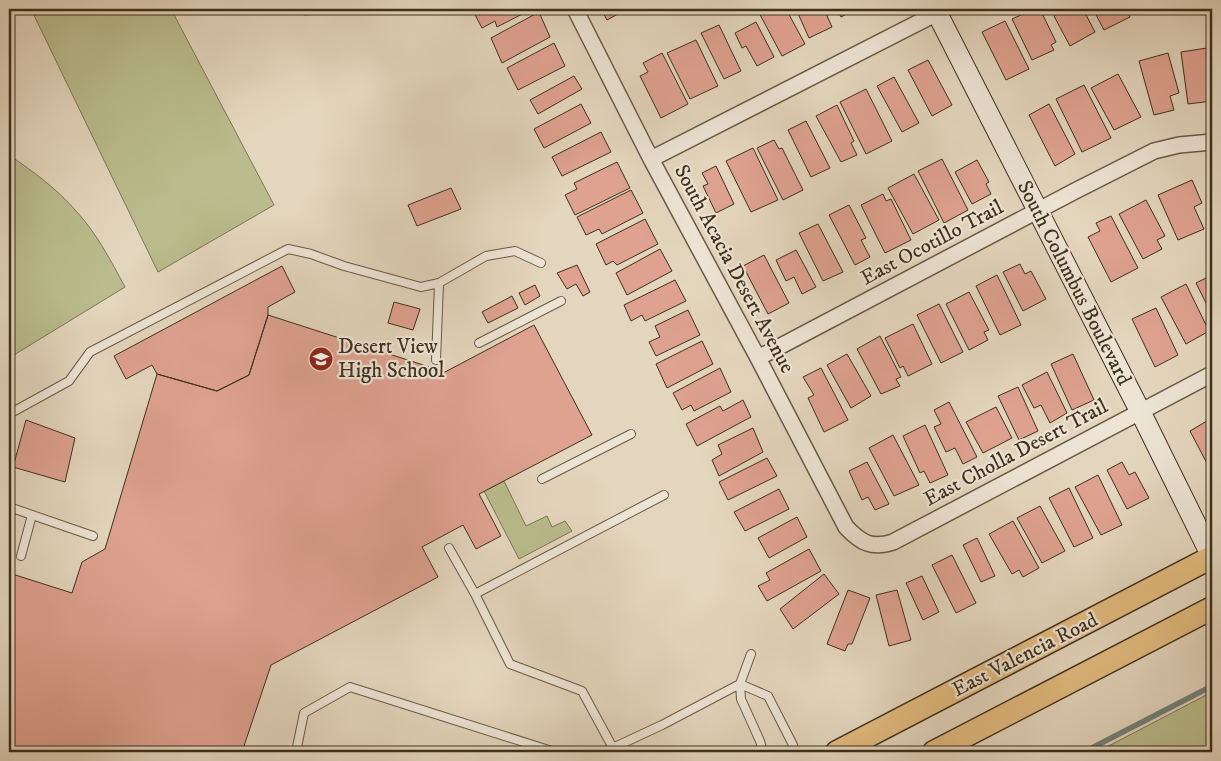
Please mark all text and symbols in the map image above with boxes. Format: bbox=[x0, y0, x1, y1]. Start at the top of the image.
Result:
street label: South Acacia Desert Avenue bbox=[668, 160, 800, 378]
street label: South Columbus Boulevard bbox=[1011, 176, 1137, 390]
street label: East Ocotillo Trail bbox=[856, 194, 1008, 292]
place label: Desert View High School bbox=[338, 334, 445, 384]
school or university icon: Desert View High School bbox=[308, 346, 334, 372]
street label: East Cholla Desert Trail bbox=[920, 393, 1113, 512]
street label: East Valencia Road bbox=[948, 607, 1103, 703]

